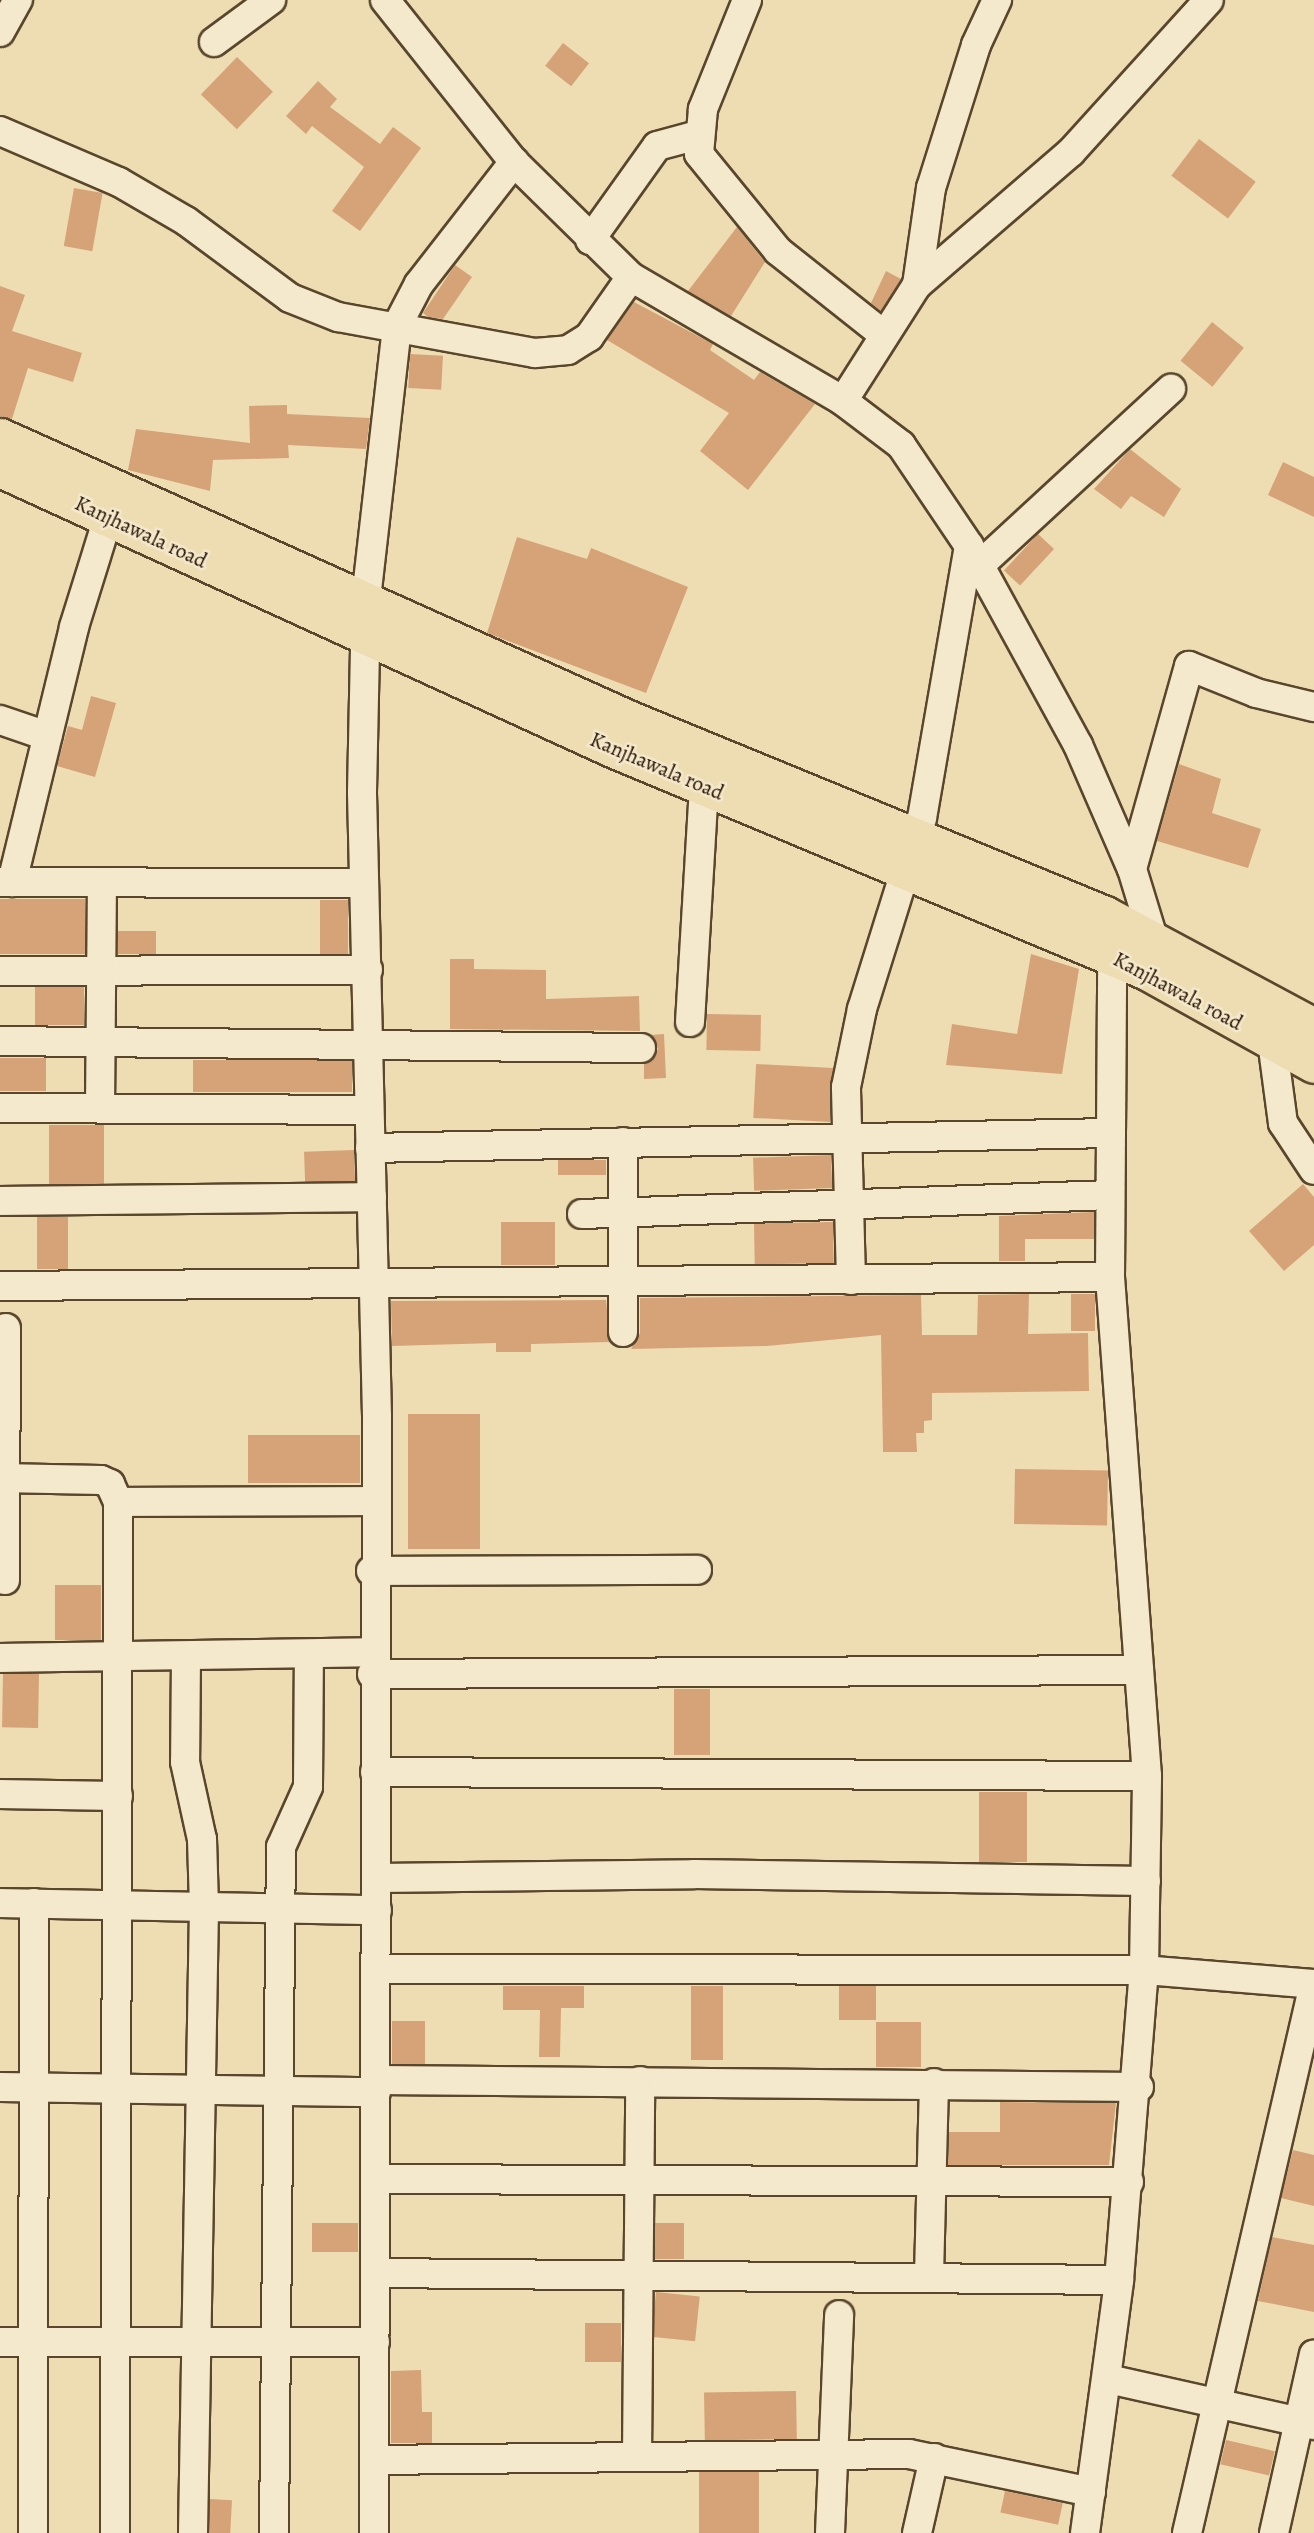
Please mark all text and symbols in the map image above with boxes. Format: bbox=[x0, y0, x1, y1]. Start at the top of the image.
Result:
street label: Kanjhawala road bbox=[71, 490, 211, 574]
street label: Kanjhawala road bbox=[586, 727, 728, 805]
street label: Kanjhawala road bbox=[1109, 946, 1247, 1036]

